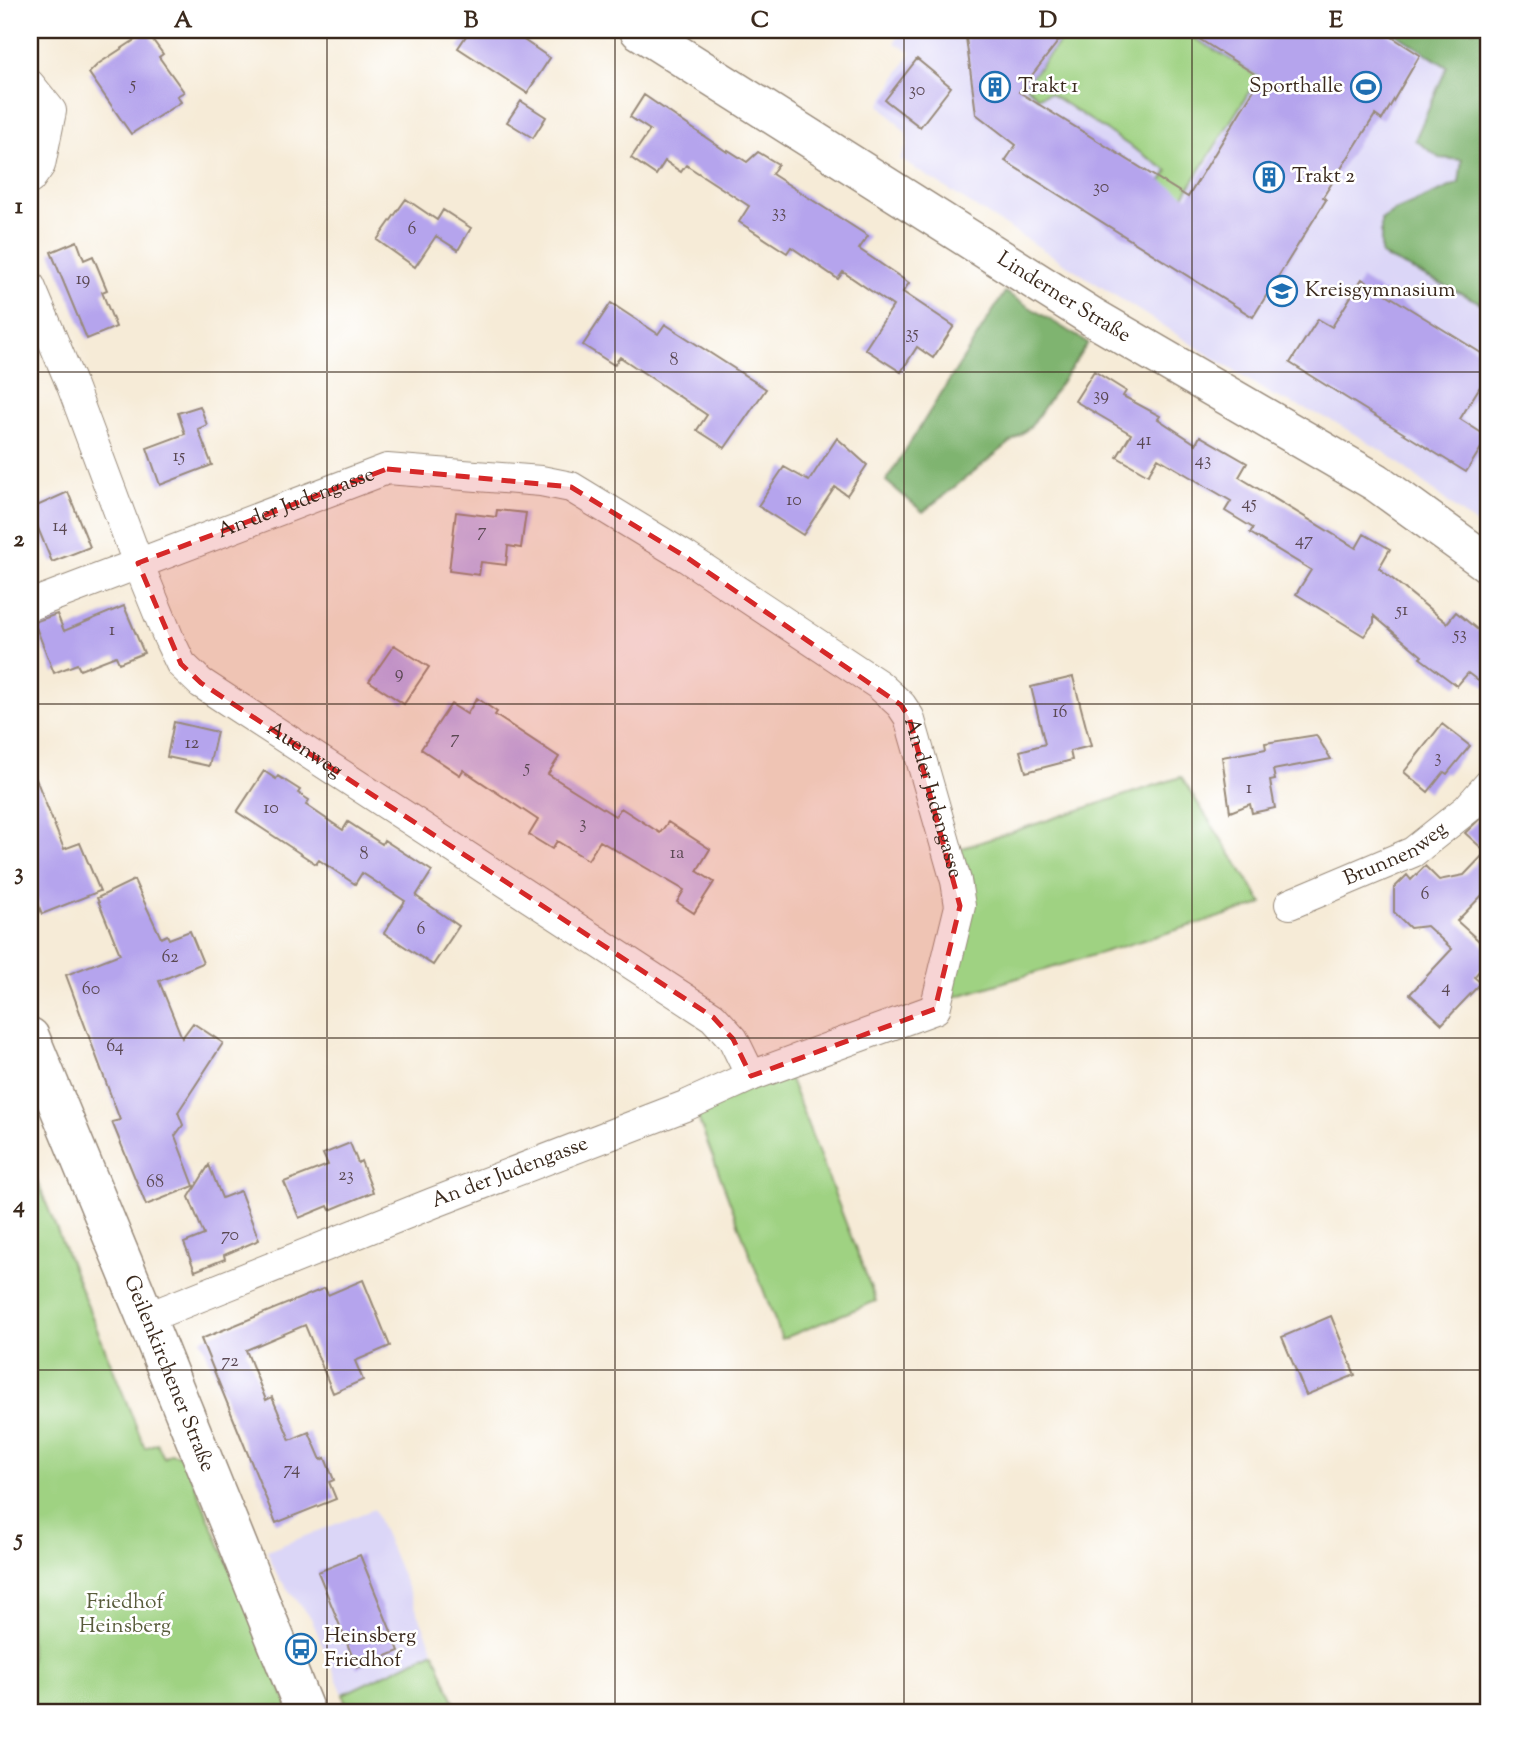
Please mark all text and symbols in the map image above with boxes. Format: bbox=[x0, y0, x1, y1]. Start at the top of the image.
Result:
text: A bbox=[174, 5, 193, 38]
text: B bbox=[464, 5, 479, 38]
text: C bbox=[751, 5, 769, 38]
text: D bbox=[1039, 5, 1057, 38]
text: E bbox=[1329, 5, 1343, 38]
building icon: Trakt 1 bbox=[978, 70, 1012, 104]
sports icon: Sporthalle bbox=[1349, 70, 1383, 104]
house number: 5 bbox=[129, 72, 136, 98]
place label: Trakt 1 bbox=[1018, 72, 1079, 102]
place label: Sporthalle bbox=[1249, 72, 1343, 102]
house number: 30 bbox=[909, 78, 925, 104]
building icon: Trakt 2 bbox=[1252, 160, 1286, 194]
place label: Trakt 2 bbox=[1292, 162, 1355, 192]
house number: 30 bbox=[1093, 175, 1109, 201]
text: 1 bbox=[15, 191, 23, 224]
house number: 33 bbox=[772, 200, 786, 226]
house number: 6 bbox=[408, 217, 417, 243]
street label: Linderner Straße bbox=[991, 245, 1136, 351]
house number: 19 bbox=[76, 267, 91, 293]
school or university icon: Kreisgymnasium bbox=[1265, 274, 1299, 308]
place label: Kreisgymnasium bbox=[1305, 276, 1455, 306]
house number: 35 bbox=[905, 321, 919, 347]
house number: 8 bbox=[670, 348, 679, 374]
house number: 39 bbox=[1093, 383, 1109, 409]
house number: 41 bbox=[1136, 428, 1152, 454]
house number: 15 bbox=[173, 444, 185, 470]
house number: 43 bbox=[1195, 448, 1211, 474]
street label: An der Judengasse bbox=[213, 460, 379, 547]
house number: 10 bbox=[786, 488, 802, 514]
house number: 45 bbox=[1241, 491, 1257, 517]
house number: 14 bbox=[52, 514, 68, 540]
house number: 7 bbox=[477, 519, 487, 545]
text: 2 bbox=[14, 524, 25, 557]
house number: 47 bbox=[1295, 528, 1313, 554]
house number: 51 bbox=[1395, 598, 1408, 624]
house number: 1 bbox=[109, 618, 115, 644]
house number: 53 bbox=[1452, 622, 1467, 648]
house number: 9 bbox=[395, 661, 404, 687]
house number: 16 bbox=[1052, 700, 1068, 726]
street label: Auenweg bbox=[260, 714, 348, 786]
street label: An der Judengasse bbox=[895, 714, 970, 882]
house number: 7 bbox=[450, 726, 460, 752]
house number: 12 bbox=[185, 731, 200, 757]
house number: 3 bbox=[1434, 745, 1442, 771]
house number: 5 bbox=[523, 755, 530, 781]
house number: 1 bbox=[1246, 776, 1252, 802]
house number: 10 bbox=[263, 796, 279, 822]
house number: 3 bbox=[579, 811, 587, 837]
street label: Brunnenweg bbox=[1339, 815, 1454, 895]
house number: 1a bbox=[670, 841, 684, 867]
house number: 8 bbox=[360, 842, 369, 868]
text: 3 bbox=[14, 857, 24, 890]
house number: 6 bbox=[1421, 882, 1430, 908]
house number: 6 bbox=[417, 917, 426, 943]
house number: 62 bbox=[161, 945, 179, 971]
house number: 4 bbox=[1441, 975, 1451, 1001]
house number: 60 bbox=[82, 977, 100, 1003]
house number: 64 bbox=[106, 1034, 124, 1060]
street label: An der Judengasse bbox=[427, 1129, 593, 1217]
house number: 23 bbox=[338, 1163, 354, 1189]
house number: 68 bbox=[146, 1170, 164, 1196]
text: 4 bbox=[12, 1190, 25, 1223]
house number: 70 bbox=[221, 1223, 239, 1249]
street label: Geilenkirchener Straße bbox=[115, 1271, 222, 1477]
house number: 72 bbox=[221, 1349, 239, 1375]
house number: 74 bbox=[284, 1457, 300, 1483]
text: 5 bbox=[13, 1523, 23, 1556]
park label: Friedhof Heinsberg bbox=[79, 1588, 171, 1642]
place label: Heinsberg Friedhof bbox=[324, 1622, 416, 1676]
bus stop icon: Heinsberg Friedhof bbox=[284, 1632, 318, 1666]

